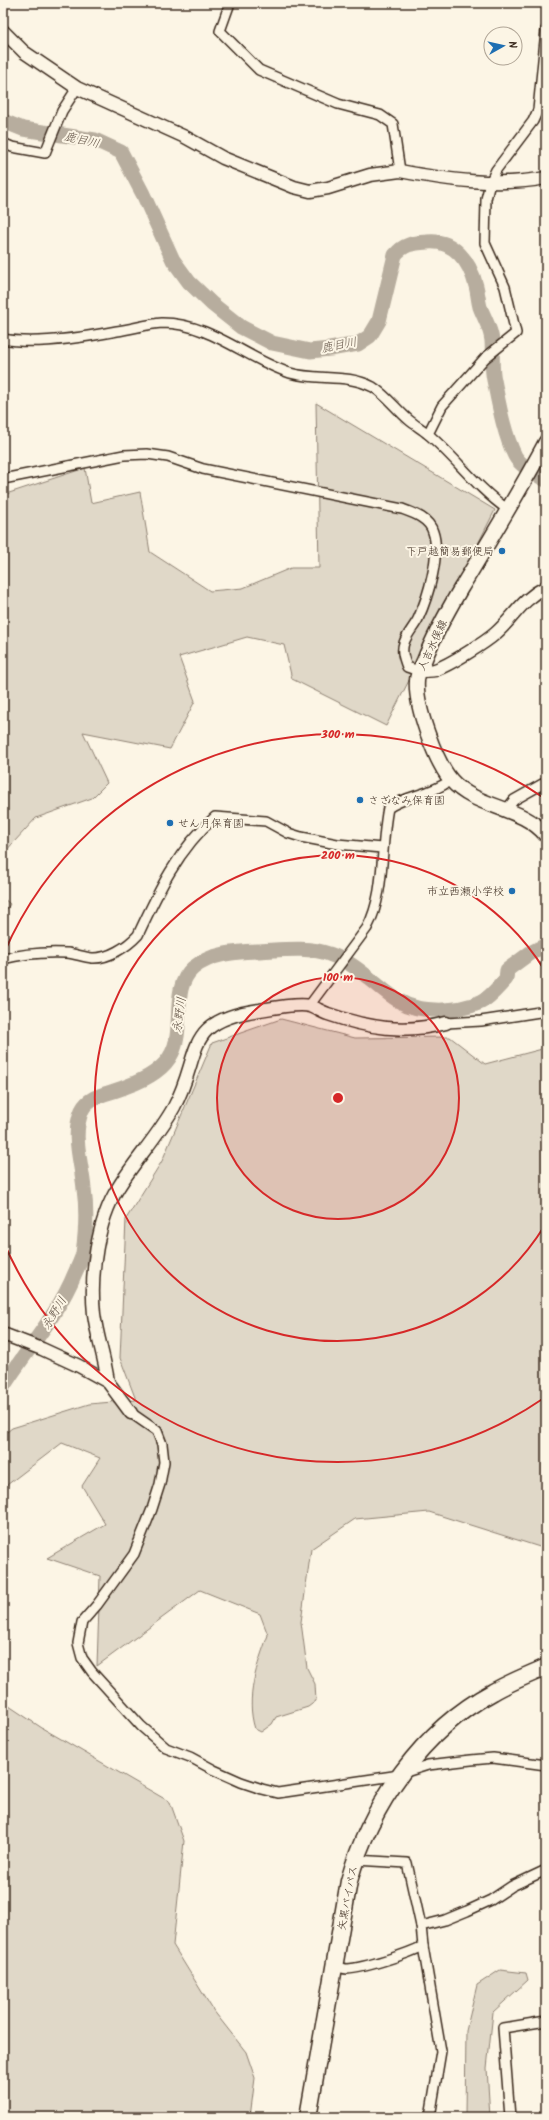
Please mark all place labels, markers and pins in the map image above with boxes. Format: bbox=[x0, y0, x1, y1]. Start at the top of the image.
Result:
place label: 下戸越簡易郵便局 bbox=[406, 543, 494, 561]
marker: 下戸越簡易郵便局 bbox=[497, 546, 507, 556]
place label: さざなみ保育園 bbox=[368, 792, 445, 810]
marker: さざなみ保育園 bbox=[355, 795, 365, 805]
place label: せん月保育園 bbox=[178, 815, 244, 833]
marker: せん月保育園 bbox=[165, 818, 175, 828]
place label: 市立西瀬小学校 bbox=[427, 883, 504, 901]
marker: 市立西瀬小学校 bbox=[507, 886, 517, 896]
centre of rings bbox=[331, 1091, 345, 1105]

